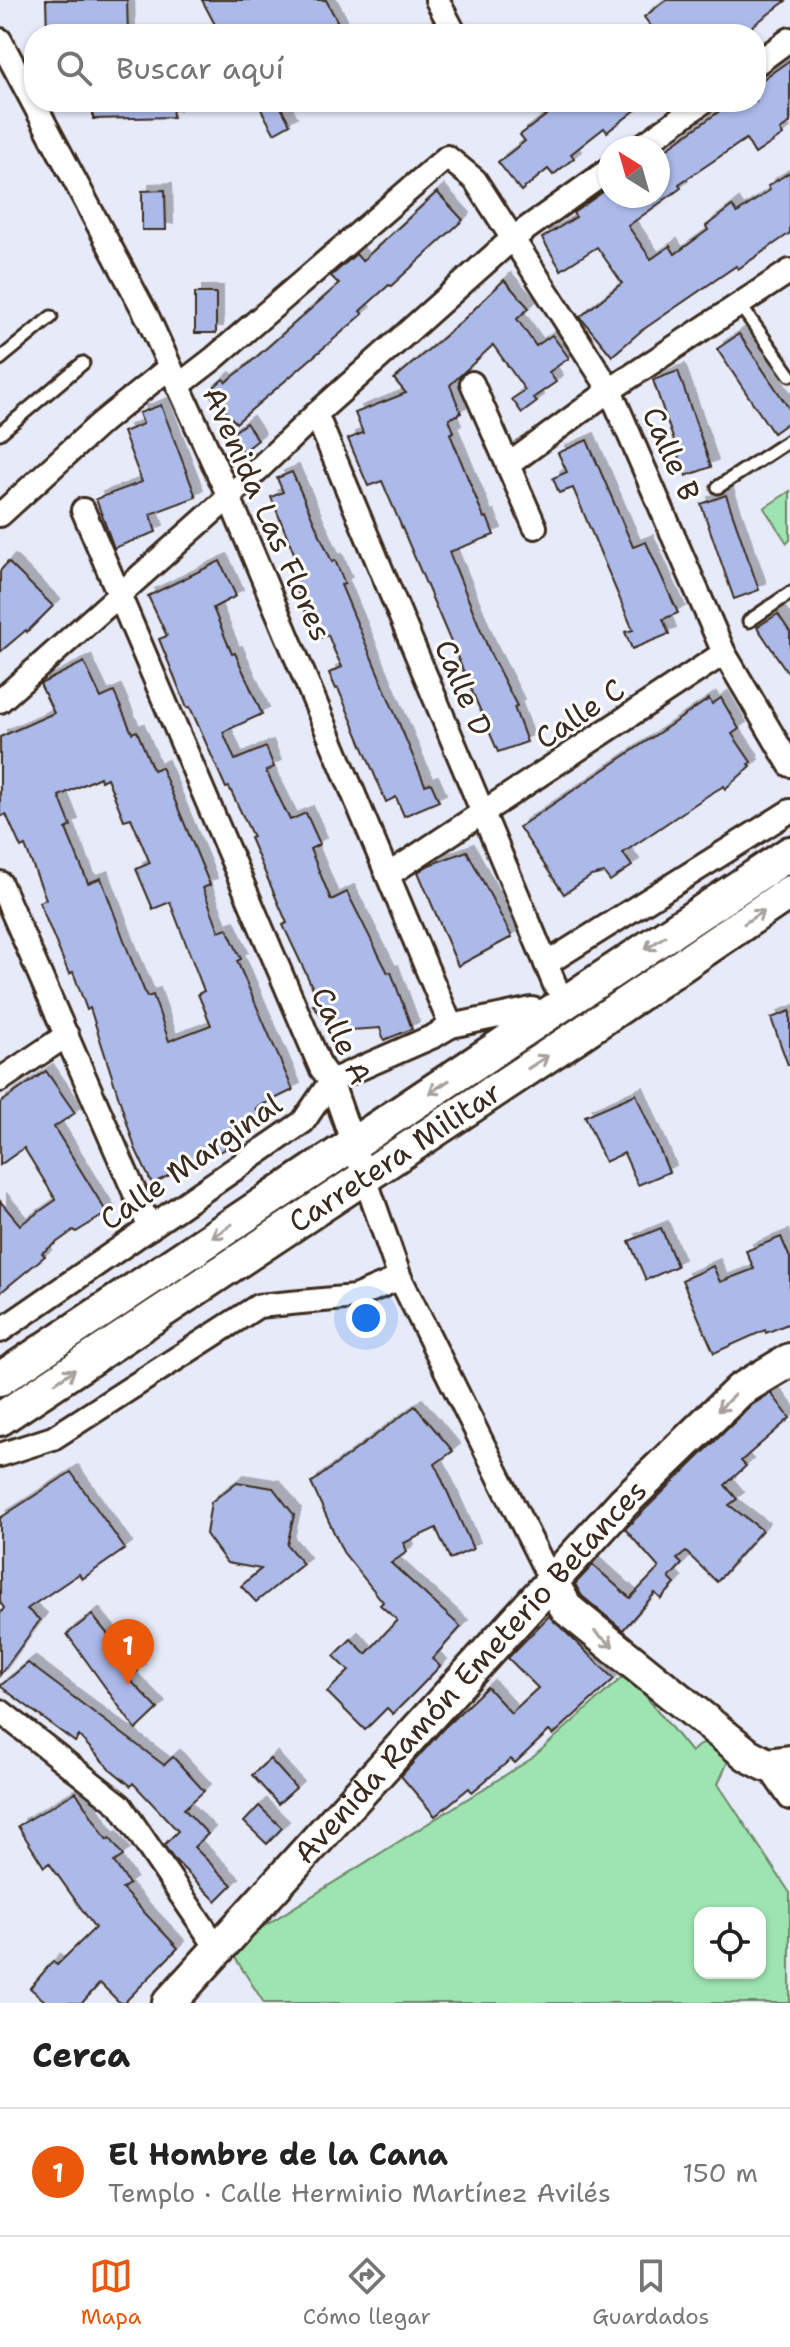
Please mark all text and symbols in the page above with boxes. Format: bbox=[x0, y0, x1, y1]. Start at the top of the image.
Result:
search box bbox=[24, 24, 766, 112]
icon: search bbox=[52, 46, 96, 90]
text: Buscar aquí bbox=[116, 48, 284, 89]
north arrow bbox=[598, 136, 670, 208]
street label: Avenida Las Flores bbox=[193, 380, 342, 647]
street label: Calle B bbox=[633, 400, 710, 507]
street label: Calle D bbox=[425, 633, 502, 742]
street label: Calle C bbox=[527, 669, 633, 759]
one-way arrow bbox=[742, 908, 764, 925]
one-way arrow bbox=[645, 935, 667, 951]
street label: Calle A bbox=[302, 980, 381, 1091]
one-way arrow bbox=[527, 1054, 549, 1070]
street label: Carretera Militar bbox=[280, 1071, 509, 1242]
one-way arrow bbox=[428, 1079, 451, 1095]
street label: Calle Marginal bbox=[92, 1084, 290, 1240]
one-way arrow bbox=[212, 1222, 234, 1239]
your location bbox=[346, 1298, 386, 1338]
one-way arrow bbox=[53, 1368, 75, 1384]
one-way arrow bbox=[716, 1394, 736, 1413]
street label: Avenida Ramón Emeterio Betances bbox=[284, 1470, 656, 1872]
pin: 1 bbox=[102, 1619, 154, 1685]
one-way arrow bbox=[593, 1631, 614, 1648]
map controls bbox=[694, 1907, 766, 1979]
button: locate bbox=[694, 1907, 766, 1979]
text: Cerca bbox=[32, 2032, 130, 2078]
text: El Hombre de la Cana bbox=[108, 2134, 448, 2175]
text: 1 bbox=[52, 2155, 64, 2190]
text: 150 m bbox=[682, 2155, 758, 2190]
text: Templo · Calle Herminio Martínez Avilés bbox=[108, 2175, 611, 2210]
tab: Mapa bbox=[81, 2254, 141, 2331]
tab: Cómo llegar bbox=[303, 2254, 431, 2331]
tab: Guardados bbox=[592, 2254, 709, 2331]

